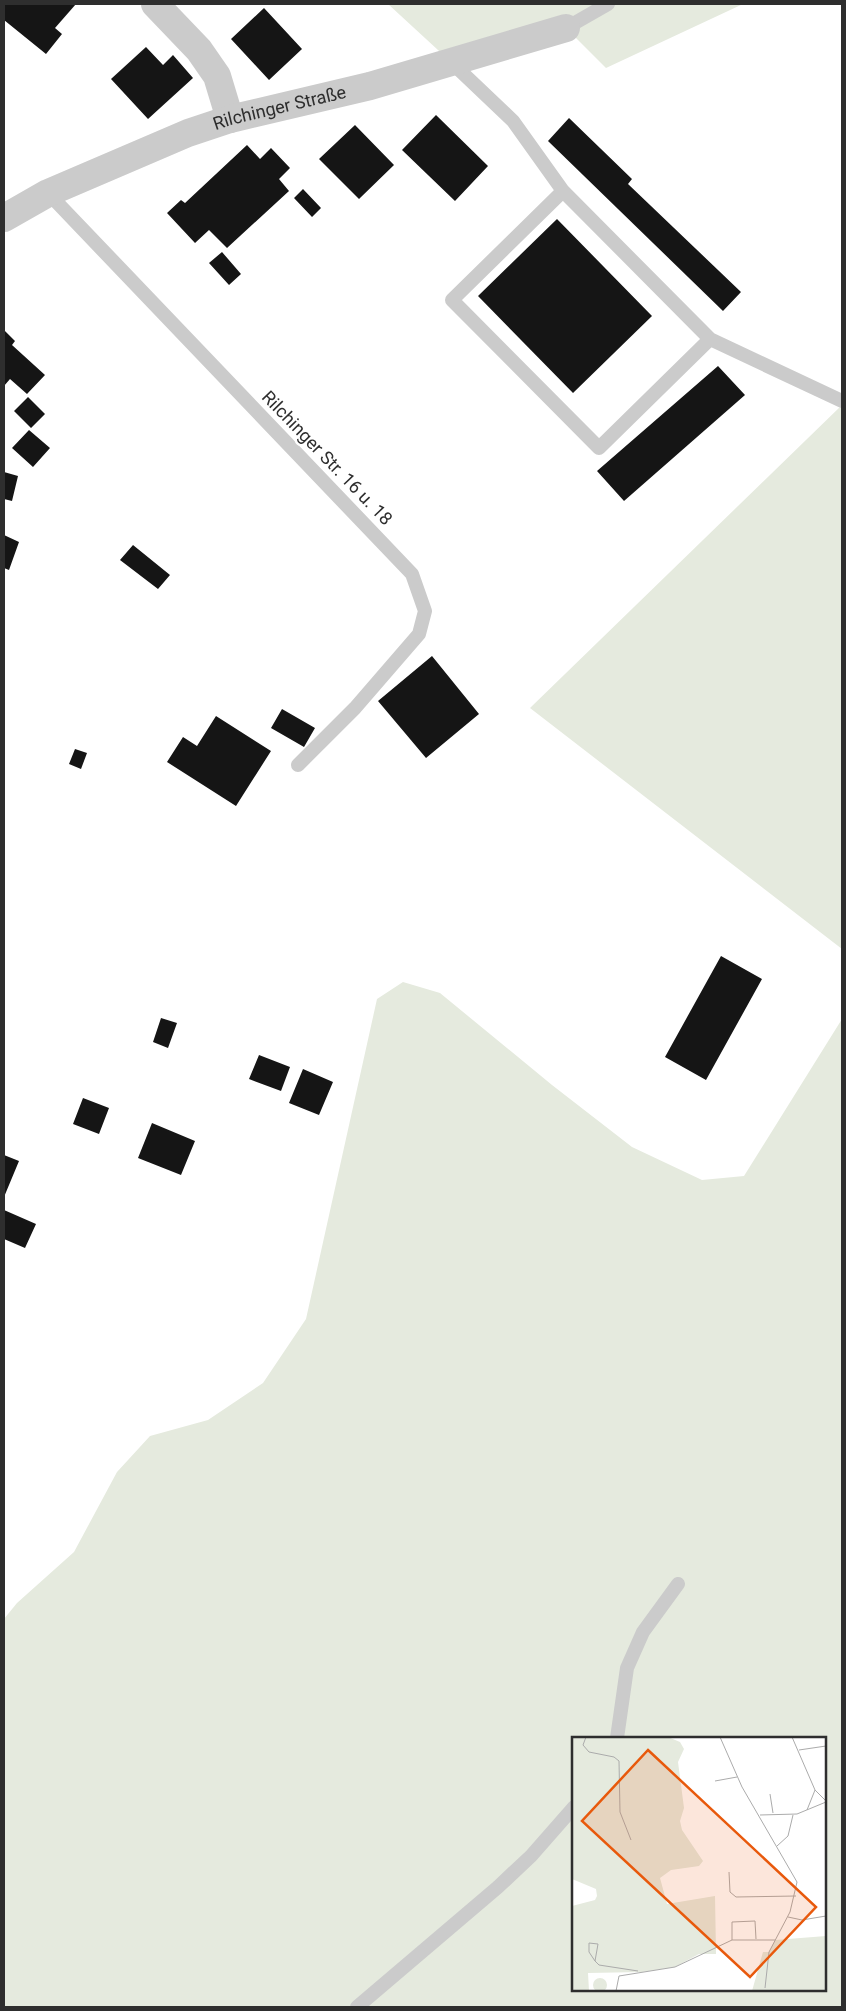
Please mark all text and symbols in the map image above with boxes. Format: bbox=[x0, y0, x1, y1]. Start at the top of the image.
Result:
street label: Rilchinger Straße bbox=[210, 81, 348, 134]
street label: Rilchinger Str. 16 u. 18 bbox=[258, 386, 397, 529]
inset map bbox=[572, 1737, 826, 1991]

